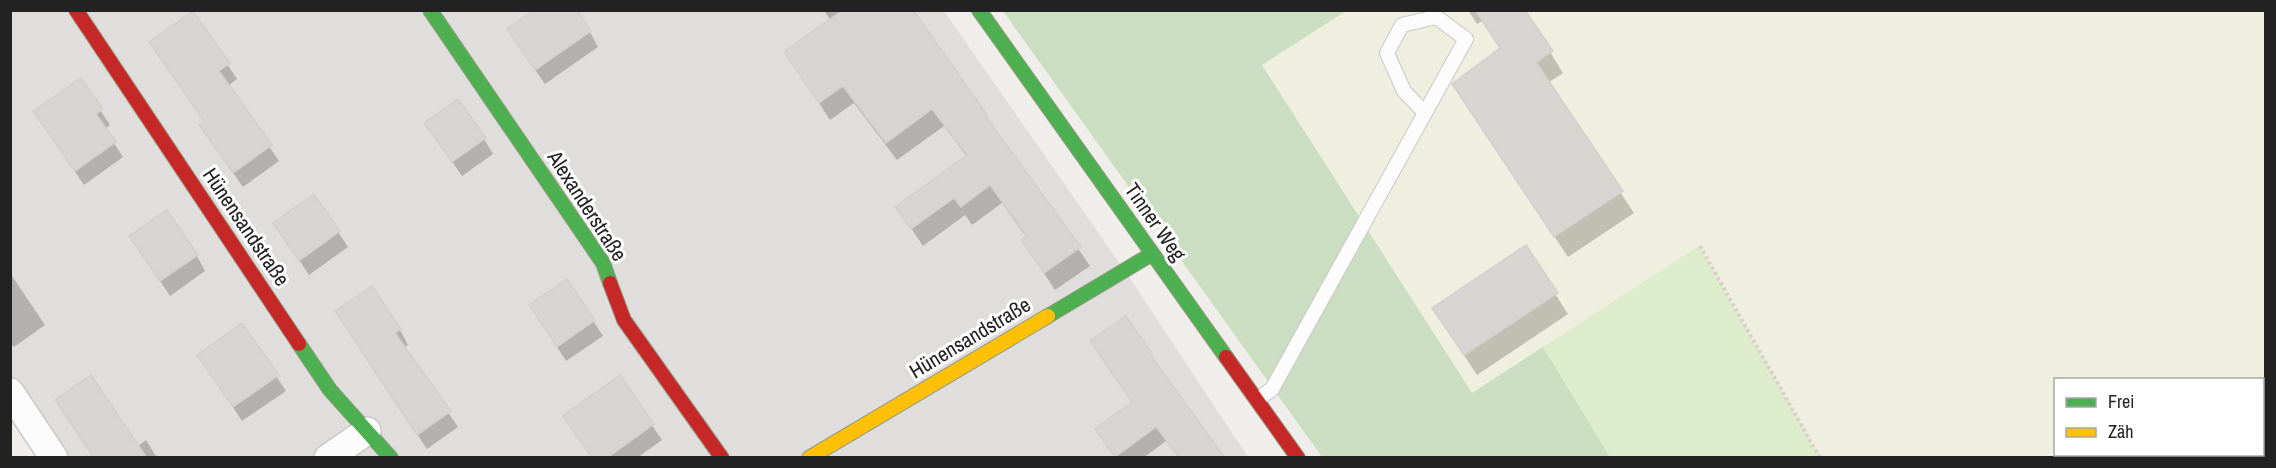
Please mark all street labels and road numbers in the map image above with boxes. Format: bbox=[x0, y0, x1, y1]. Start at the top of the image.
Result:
street label: Alexanderstraße bbox=[540, 144, 634, 267]
street label: Hünensandstraße bbox=[196, 162, 297, 292]
street label: Tinner Weg bbox=[1118, 177, 1193, 267]
street label: Hünensandstraße bbox=[904, 290, 1036, 385]

